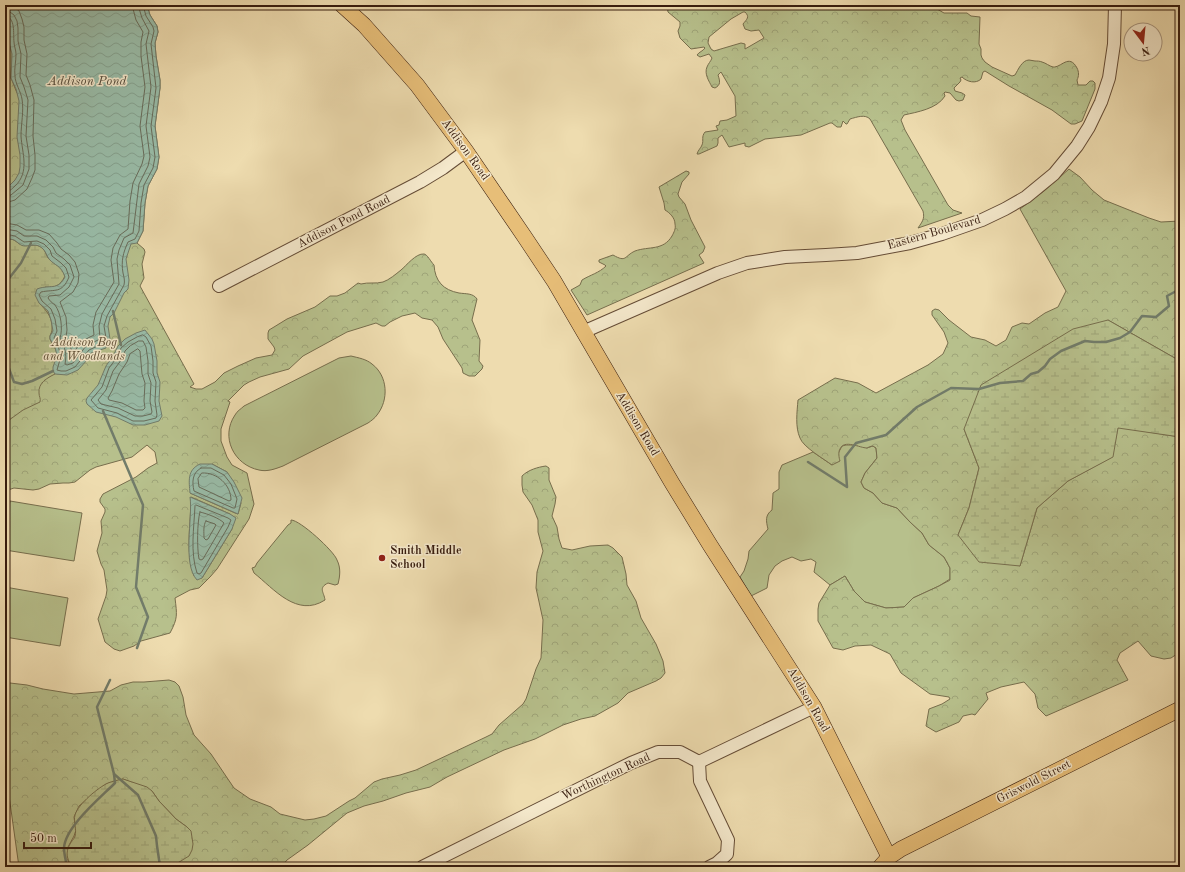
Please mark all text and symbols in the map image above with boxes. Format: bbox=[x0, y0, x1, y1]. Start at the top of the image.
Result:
north arrow bbox=[1123, 22, 1163, 62]
text: N bbox=[1139, 44, 1151, 57]
water label: Addison Pond bbox=[47, 75, 127, 88]
street label: Addison Road bbox=[439, 117, 491, 183]
street label: Addison Pond Road bbox=[296, 193, 392, 251]
street label: Eastern Boulevard bbox=[886, 214, 982, 252]
park label: Addison Bog and Woodlands bbox=[43, 337, 125, 363]
street label: Addison Road bbox=[613, 390, 661, 458]
place label: Smith Middle School bbox=[390, 545, 462, 571]
marker: Smith Middle School bbox=[377, 553, 387, 563]
street label: Addison Road bbox=[785, 666, 831, 734]
street label: Worthington Road bbox=[560, 751, 652, 803]
street label: Griswold Street bbox=[995, 758, 1073, 806]
scale bar bbox=[24, 824, 91, 850]
text: 50 m bbox=[30, 832, 57, 845]

